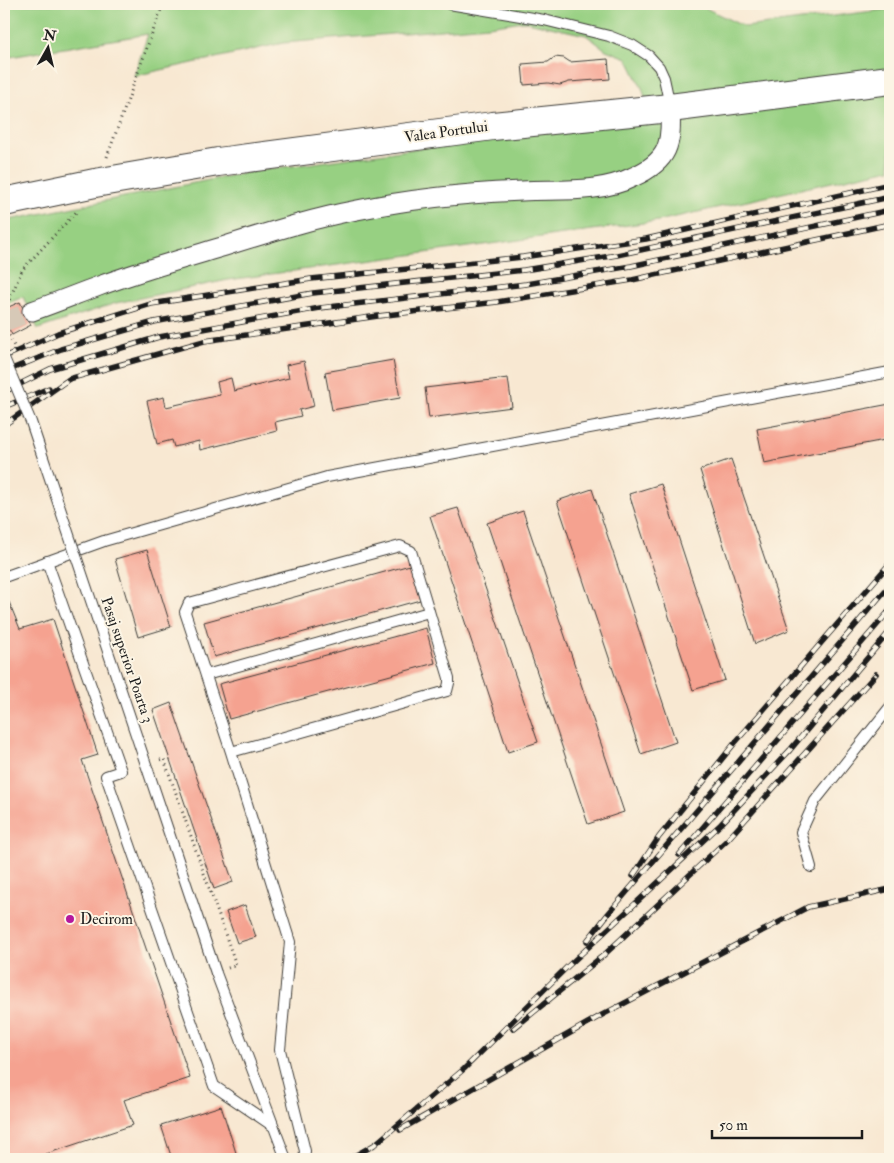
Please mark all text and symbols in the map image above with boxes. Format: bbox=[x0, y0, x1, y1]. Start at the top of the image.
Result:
north arrow bbox=[22, 22, 72, 72]
text: N bbox=[41, 26, 58, 45]
street label: Valea Portului bbox=[403, 117, 489, 147]
street label: Pasaj superior Poarta 3 bbox=[96, 594, 157, 726]
place label: Decirom bbox=[80, 910, 133, 929]
marker: Decirom bbox=[64, 913, 76, 925]
scale bar bbox=[712, 1108, 862, 1140]
text: 50 m bbox=[719, 1116, 748, 1135]

